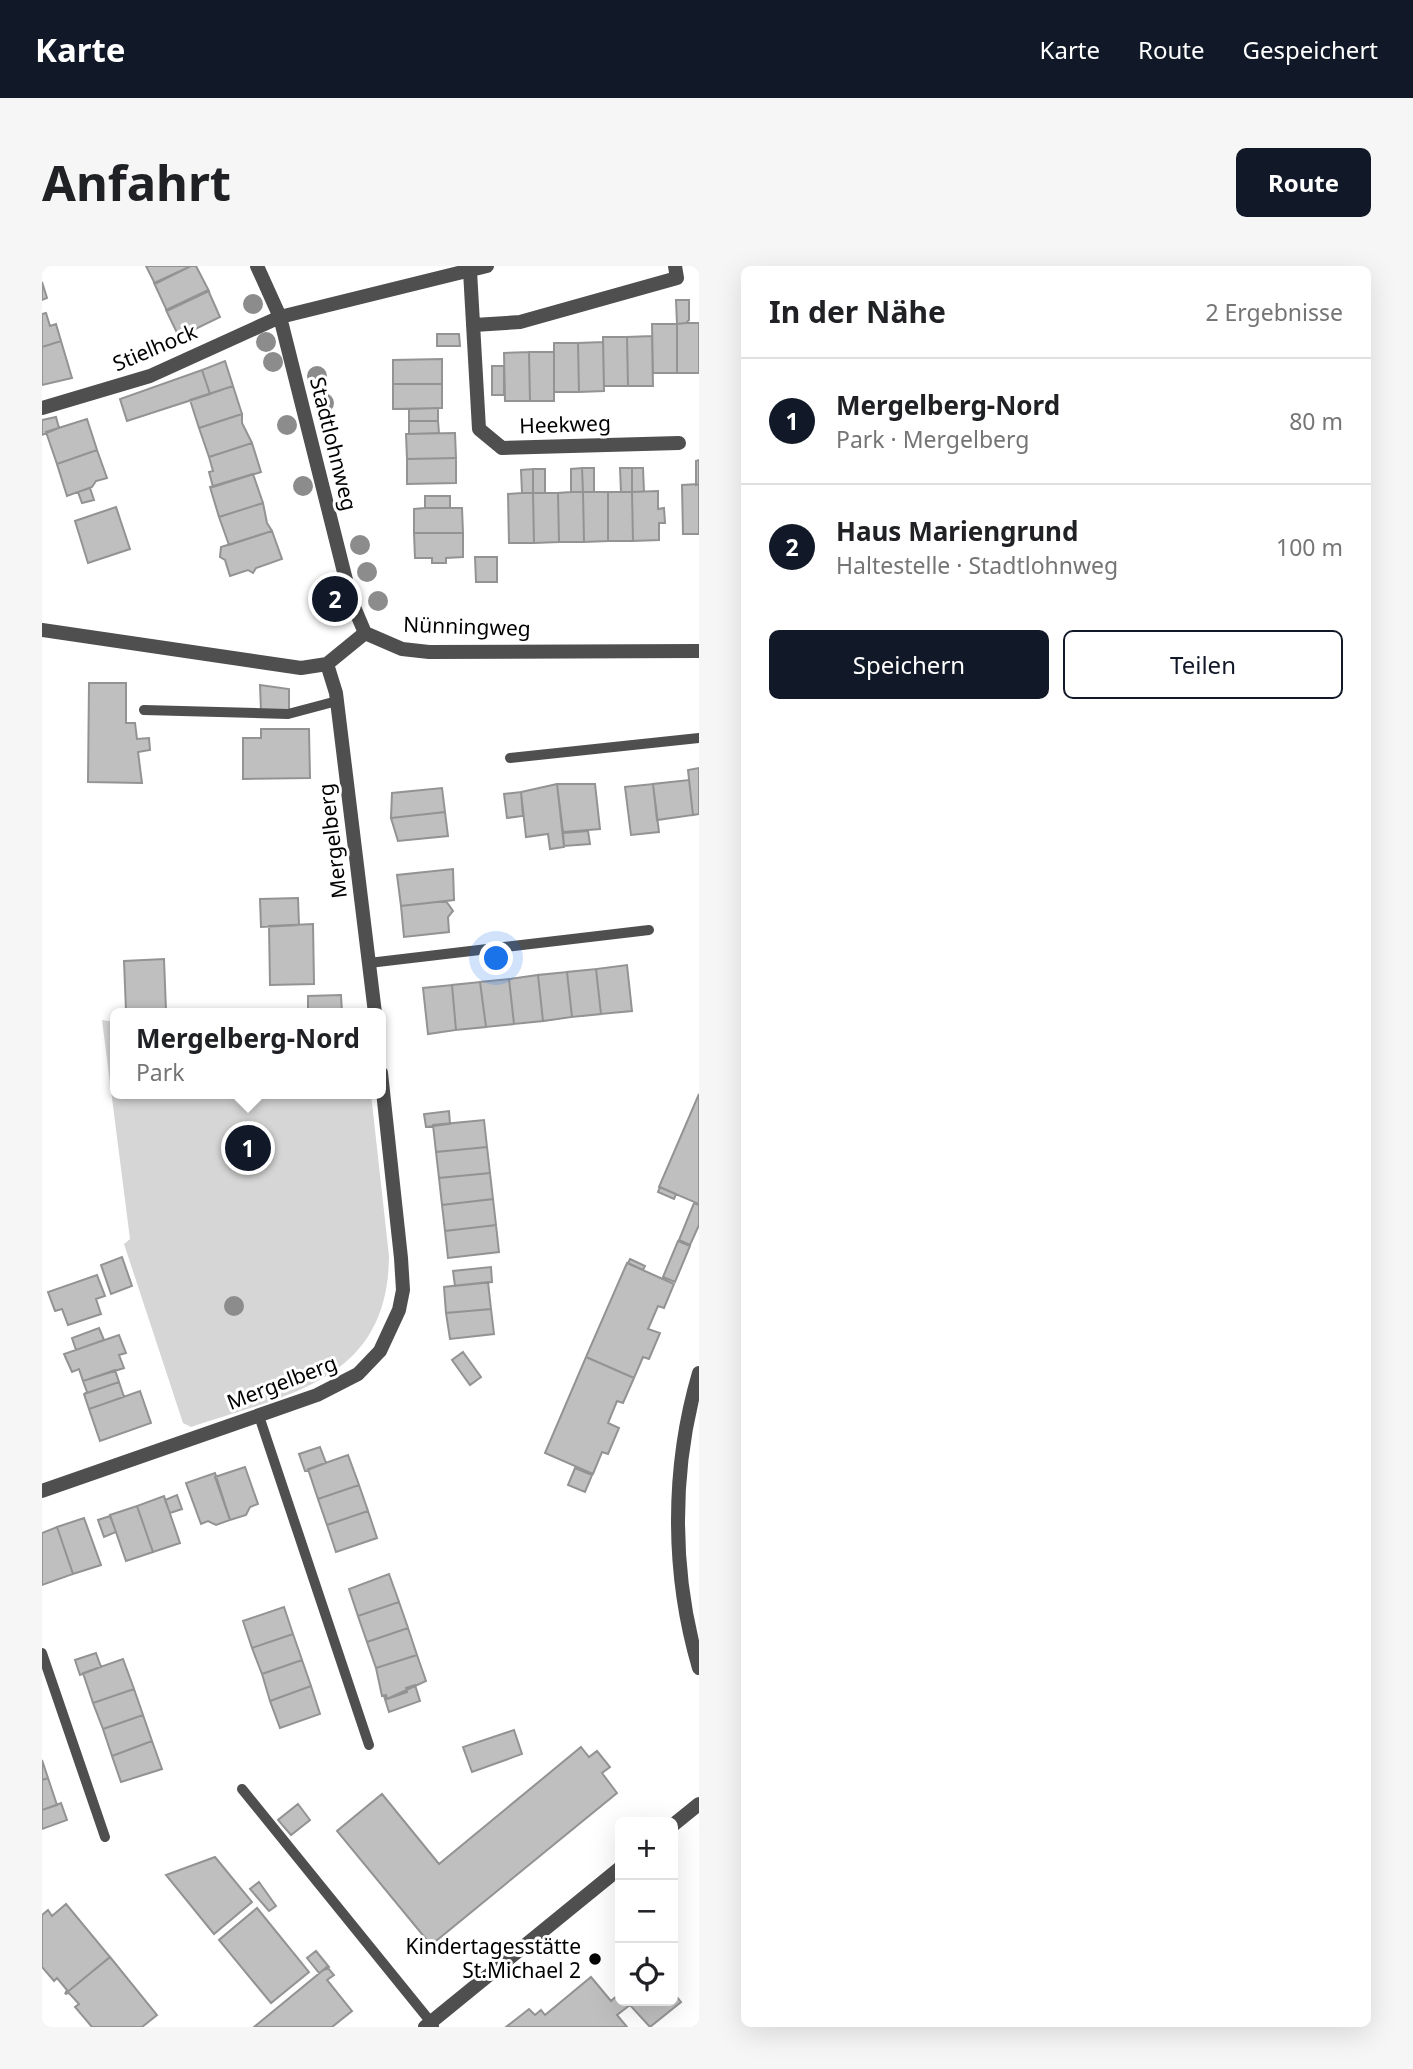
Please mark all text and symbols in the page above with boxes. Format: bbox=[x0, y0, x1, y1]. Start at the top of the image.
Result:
text: Karte bbox=[35, 27, 125, 72]
text: Karte bbox=[1040, 33, 1100, 66]
text: Route bbox=[1138, 33, 1205, 66]
text: Gespeichert bbox=[1243, 33, 1378, 66]
button: Route bbox=[1236, 148, 1371, 217]
text: Anfahrt bbox=[42, 149, 231, 215]
text: In der Nähe bbox=[769, 291, 946, 332]
text: 2 Ergebnisse bbox=[1205, 296, 1343, 328]
street label: Stielhock bbox=[108, 317, 202, 377]
street label: Stadtlohnweg bbox=[304, 374, 364, 513]
text: Mergelberg-Nord bbox=[836, 387, 1060, 423]
text: 1 bbox=[785, 405, 799, 437]
text: 80 m bbox=[1289, 405, 1343, 437]
street label: Heekweg bbox=[519, 408, 611, 440]
text: Park · Mergelberg bbox=[836, 423, 1029, 455]
text: Haus Mariengrund bbox=[836, 513, 1078, 549]
text: 2 bbox=[785, 531, 799, 563]
text: 100 m bbox=[1276, 531, 1343, 563]
text: Haltestelle · Stadtlohnweg bbox=[836, 549, 1118, 581]
pin: 2 bbox=[312, 573, 358, 625]
street label: Nünningweg bbox=[403, 610, 531, 642]
button: Speichern bbox=[769, 630, 1049, 699]
button: Teilen bbox=[1063, 630, 1343, 699]
street label: Mergelberg bbox=[311, 782, 353, 900]
your location bbox=[479, 941, 513, 975]
popup bbox=[110, 1008, 386, 1099]
text: Mergelberg-Nord bbox=[136, 1020, 360, 1056]
text: Park bbox=[136, 1056, 185, 1088]
pin: 1 bbox=[225, 1122, 271, 1174]
street label: Mergelberg bbox=[223, 1348, 341, 1416]
map controls bbox=[615, 1817, 678, 2006]
button: + bbox=[615, 1817, 678, 1880]
button: − bbox=[615, 1880, 678, 1943]
place label: Kindertagesstätte St.Michael 2 bbox=[406, 1932, 581, 1984]
button: locate bbox=[615, 1943, 678, 2006]
marker: Kindertagesstätte St.Michael 2 bbox=[587, 1951, 603, 1967]

